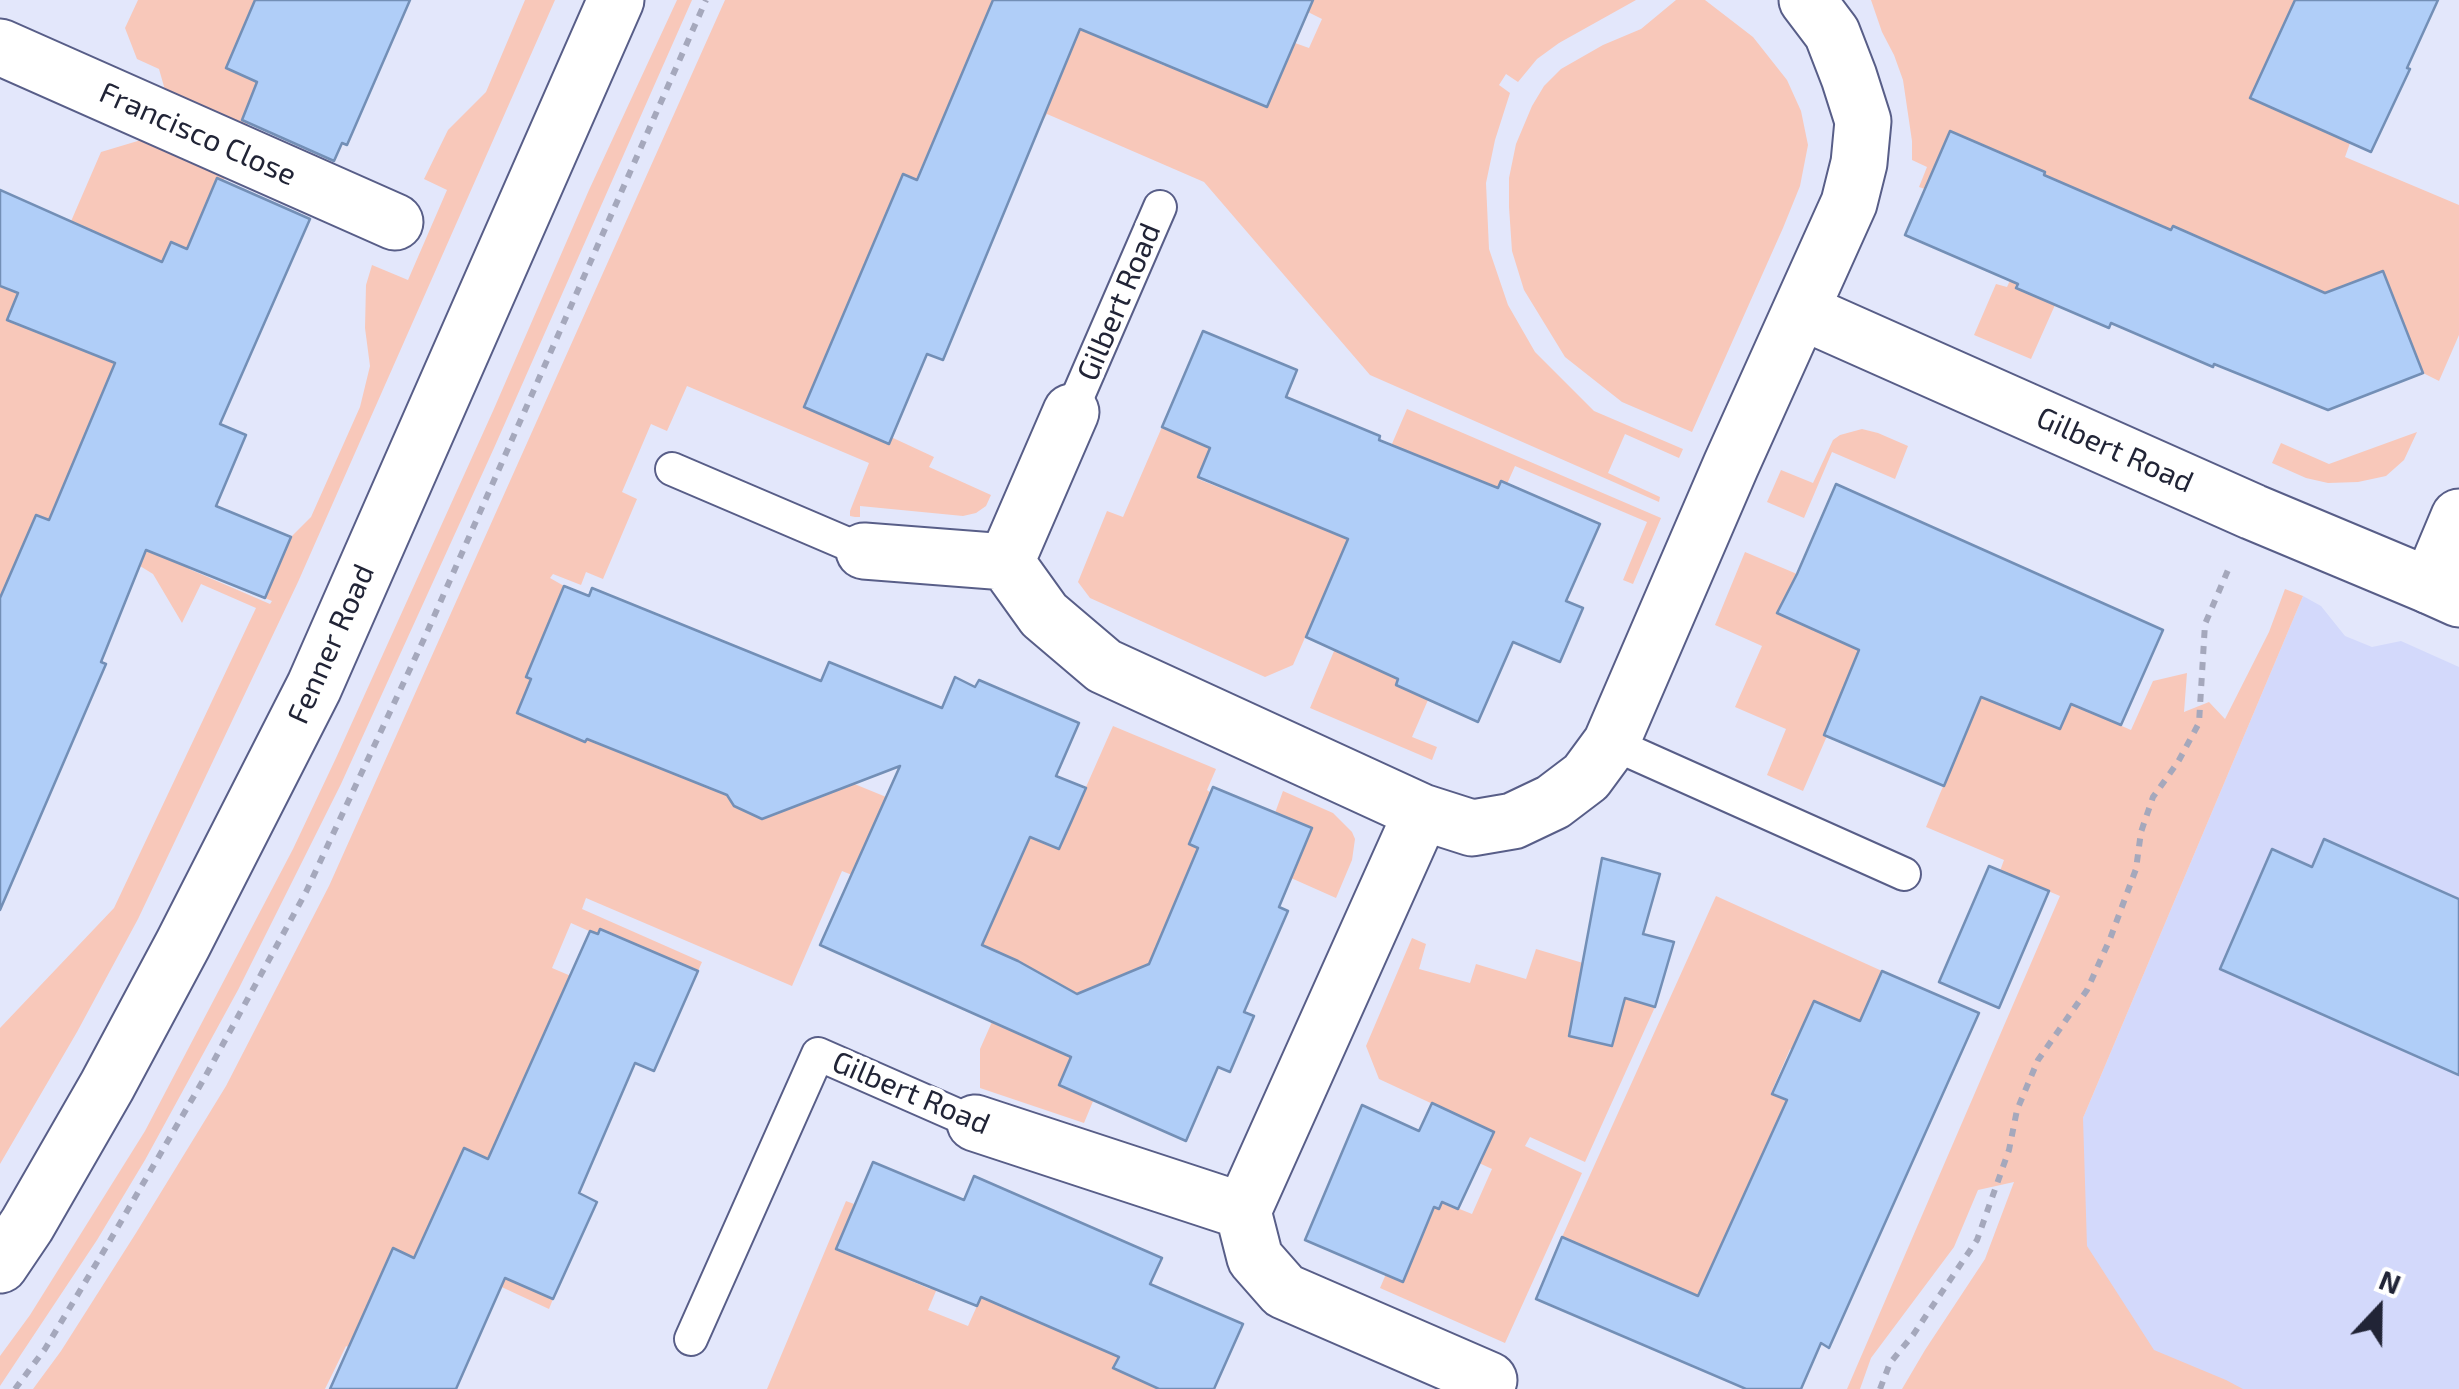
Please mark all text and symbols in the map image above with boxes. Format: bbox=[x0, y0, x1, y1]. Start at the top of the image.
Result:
street label: Francisco Close bbox=[94, 75, 302, 193]
street label: Gilbert Road bbox=[1070, 218, 1168, 386]
street label: Gilbert Road bbox=[2031, 399, 2199, 501]
street label: Fenner Road bbox=[280, 559, 382, 729]
street label: Gilbert Road bbox=[827, 1044, 995, 1142]
north arrow bbox=[2329, 1259, 2429, 1359]
text: N bbox=[2374, 1262, 2406, 1301]

